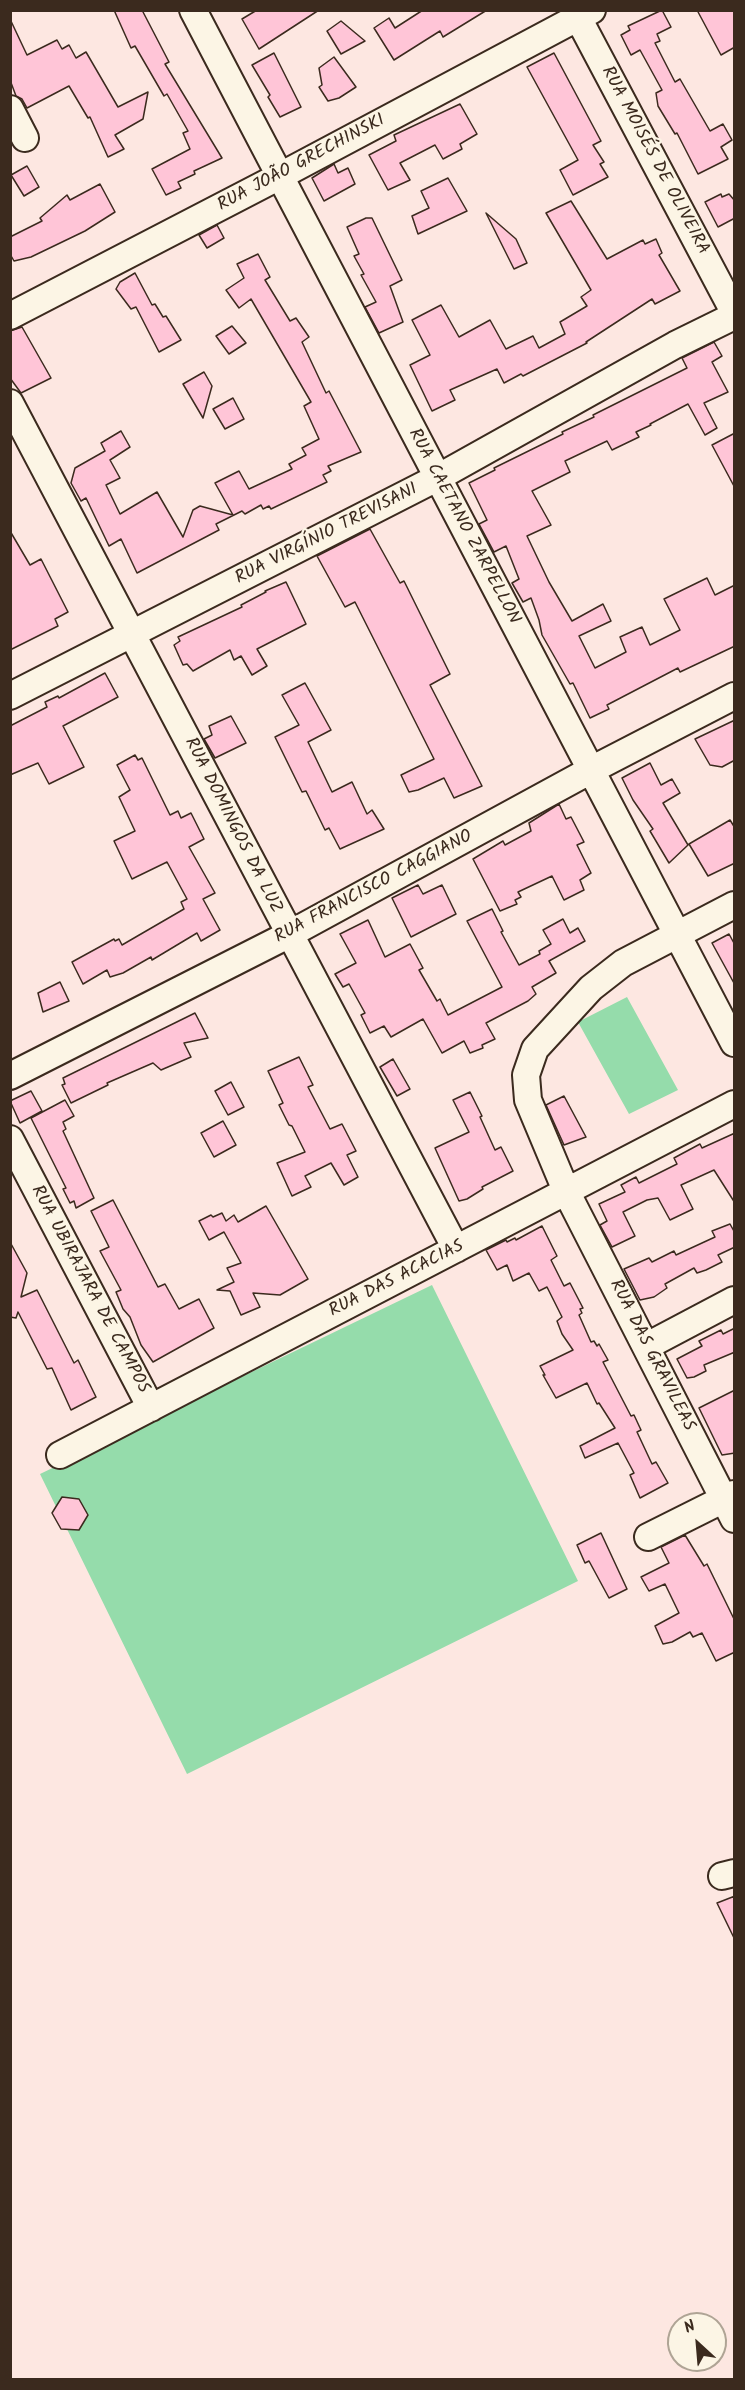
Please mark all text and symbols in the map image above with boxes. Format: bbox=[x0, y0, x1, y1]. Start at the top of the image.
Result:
street label: RUA MOISÉS DE OLIVEIRA bbox=[595, 63, 713, 259]
street label: RUA JOÃO GRECHINSKI bbox=[215, 111, 389, 217]
street label: RUA CAETANO ZARPELLON bbox=[402, 425, 524, 629]
street label: RUA VIRGÍNIO TREVISANI bbox=[232, 480, 422, 590]
street label: RUA DOMINGOS DA LUZ bbox=[178, 734, 286, 918]
street label: RUA FRANCISCO CAGGIANO bbox=[271, 827, 477, 949]
street label: RUA UBIRAJARA DE CAMPOS bbox=[25, 1182, 153, 1398]
street label: RUA DAS ACACIAS bbox=[326, 1237, 468, 1323]
street label: RUA DAS GRAVILEAS bbox=[603, 1277, 699, 1435]
north arrow bbox=[667, 2312, 727, 2372]
text: N bbox=[680, 2314, 700, 2341]

